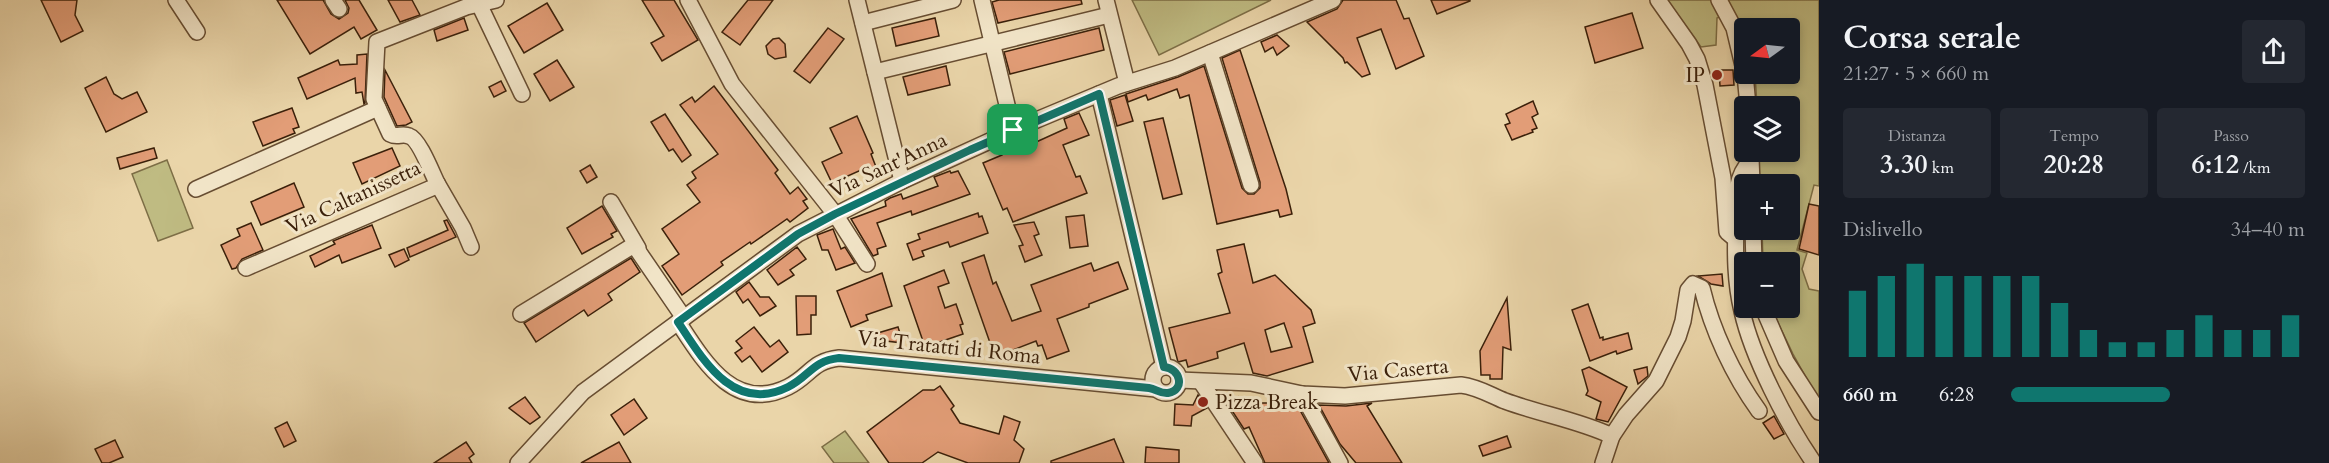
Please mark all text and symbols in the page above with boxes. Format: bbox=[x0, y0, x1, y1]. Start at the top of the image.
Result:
text: Corsa serale bbox=[1843, 15, 2021, 60]
north arrow bbox=[1734, 18, 1800, 84]
map controls bbox=[1734, 18, 1800, 318]
button: share bbox=[2242, 20, 2305, 83]
text: 21:27 · 5 × 660 m bbox=[1843, 60, 1989, 87]
place label: IP bbox=[1685, 61, 1705, 90]
marker: IP bbox=[1710, 68, 1724, 82]
button: layers bbox=[1734, 96, 1800, 162]
pin bbox=[987, 104, 1038, 155]
icon: arrive bbox=[996, 113, 1029, 146]
text: Distanza bbox=[1888, 125, 1946, 147]
text: Tempo bbox=[2049, 125, 2099, 147]
text: Passo bbox=[2213, 125, 2249, 147]
street label: Via Sant'Anna bbox=[825, 126, 952, 205]
text: 3.30 bbox=[1880, 147, 1928, 182]
text: 20:28 bbox=[2044, 147, 2104, 182]
text: 6:12 bbox=[2191, 147, 2239, 182]
street label: Via Caltanissetta bbox=[281, 153, 426, 241]
text: km bbox=[1928, 157, 1954, 179]
text: /km bbox=[2239, 157, 2271, 179]
button: + bbox=[1734, 174, 1800, 240]
text: Dislivello bbox=[1843, 216, 1922, 243]
text: 34–40 m bbox=[2231, 216, 2305, 243]
button: − bbox=[1734, 252, 1800, 318]
street label: Via Tratatti di Roma bbox=[856, 323, 1042, 372]
street label: Via Caserta bbox=[1346, 352, 1450, 389]
text: 660 m bbox=[1843, 381, 1898, 408]
text: 6:28 bbox=[1939, 381, 1975, 408]
place label: Pizza Break bbox=[1215, 388, 1319, 417]
marker: Pizza Break bbox=[1196, 395, 1210, 409]

